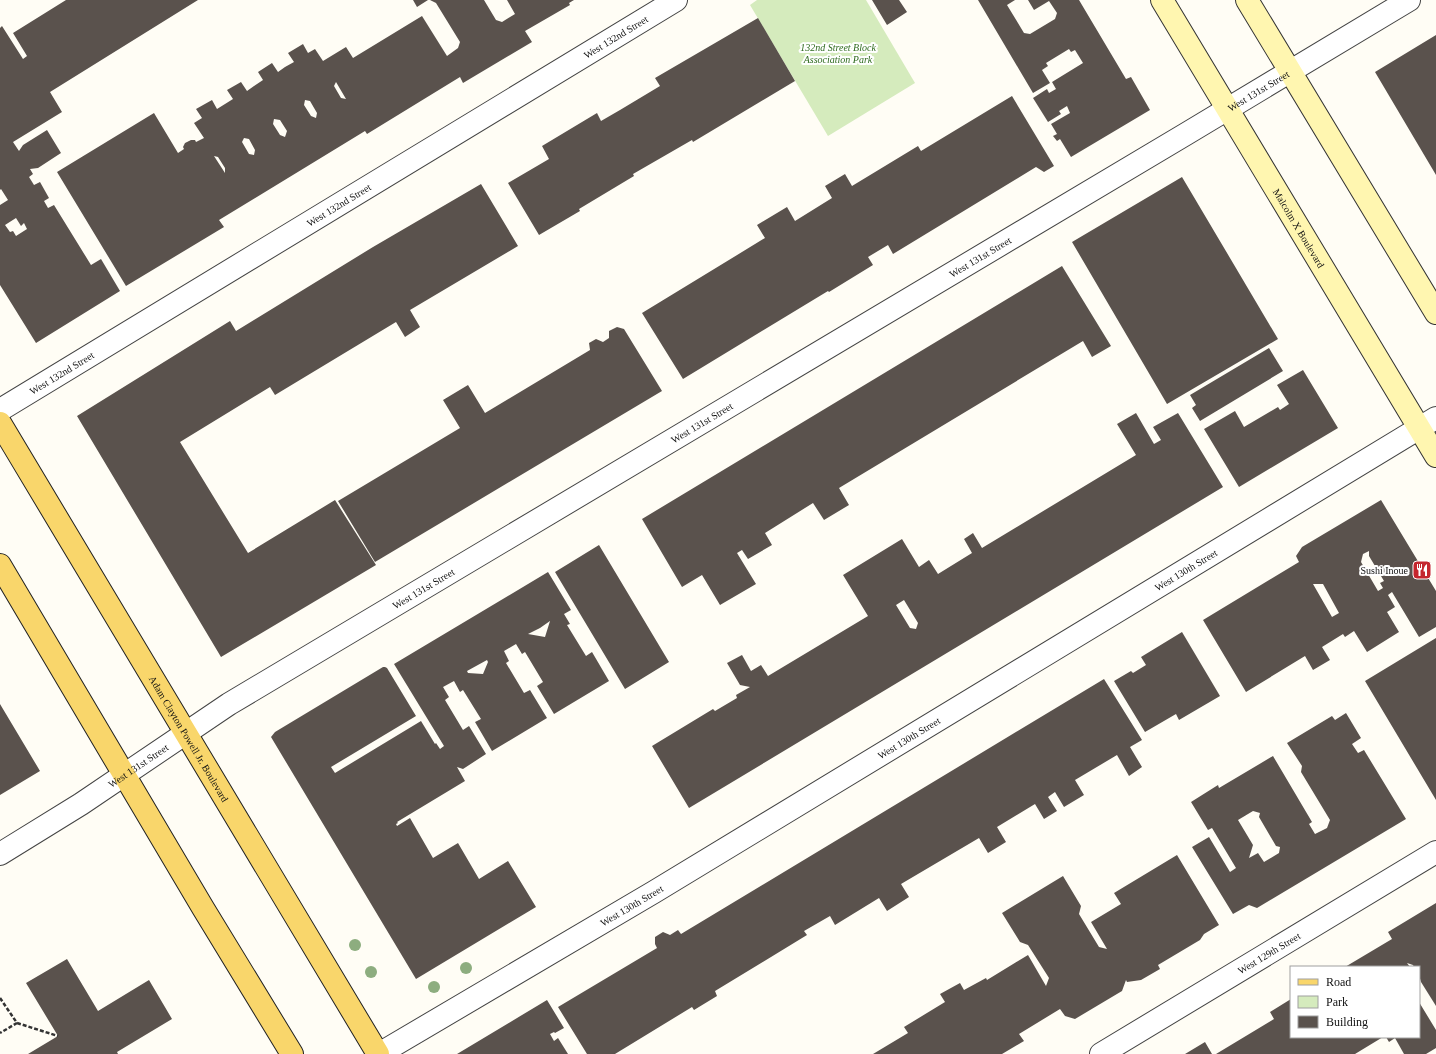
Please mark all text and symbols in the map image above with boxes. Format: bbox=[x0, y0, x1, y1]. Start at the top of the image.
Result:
street label: West 132nd Street bbox=[581, 13, 650, 60]
park label: 132nd Street Block Association Park bbox=[800, 42, 876, 65]
street label: West 131st Street bbox=[1225, 68, 1291, 113]
street label: West 132nd Street bbox=[304, 181, 373, 228]
street label: Malcolm X Boulevard bbox=[1271, 187, 1327, 269]
street label: West 131st Street bbox=[947, 234, 1013, 279]
street label: West 132nd Street bbox=[27, 349, 96, 396]
street label: West 131st Street bbox=[669, 400, 735, 445]
street label: West 130th Street bbox=[1153, 546, 1219, 593]
restaurant icon: Sushi Inoue bbox=[1411, 559, 1433, 581]
place label: Sushi Inoue bbox=[1361, 565, 1409, 576]
street label: West 131st Street bbox=[391, 566, 456, 611]
street label: Adam Clayton Powell Jr. Boulevard bbox=[147, 674, 231, 804]
street label: West 130th Street bbox=[876, 714, 942, 761]
street label: West 131st Street bbox=[106, 741, 170, 790]
street label: West 130th Street bbox=[598, 882, 665, 928]
street label: West 129th Street bbox=[1236, 930, 1302, 976]
legend bbox=[1290, 966, 1420, 1038]
text: Road bbox=[1326, 975, 1351, 989]
text: Park bbox=[1326, 995, 1348, 1009]
text: Building bbox=[1326, 1015, 1368, 1029]

